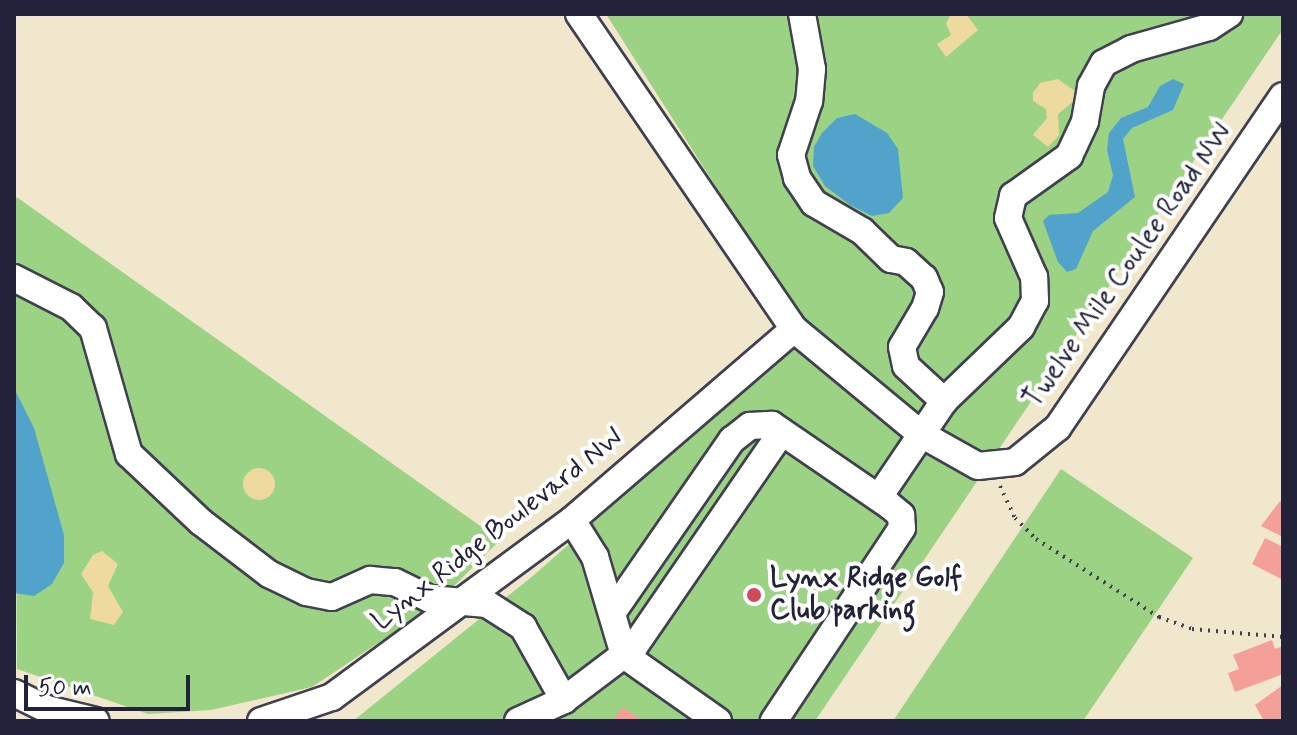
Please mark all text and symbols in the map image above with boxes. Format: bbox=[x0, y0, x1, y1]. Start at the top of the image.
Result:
street label: Twelve Mile Coulee Road NW bbox=[1018, 120, 1238, 412]
street label: Lynx Ridge Boulevard NW bbox=[366, 422, 630, 638]
place label: Lynx Ridge Golf Club parking bbox=[770, 562, 965, 628]
marker: Lynx Ridge Golf Club parking bbox=[745, 586, 763, 604]
scale bar bbox=[28, 659, 194, 709]
text: 50 m bbox=[38, 673, 92, 704]

